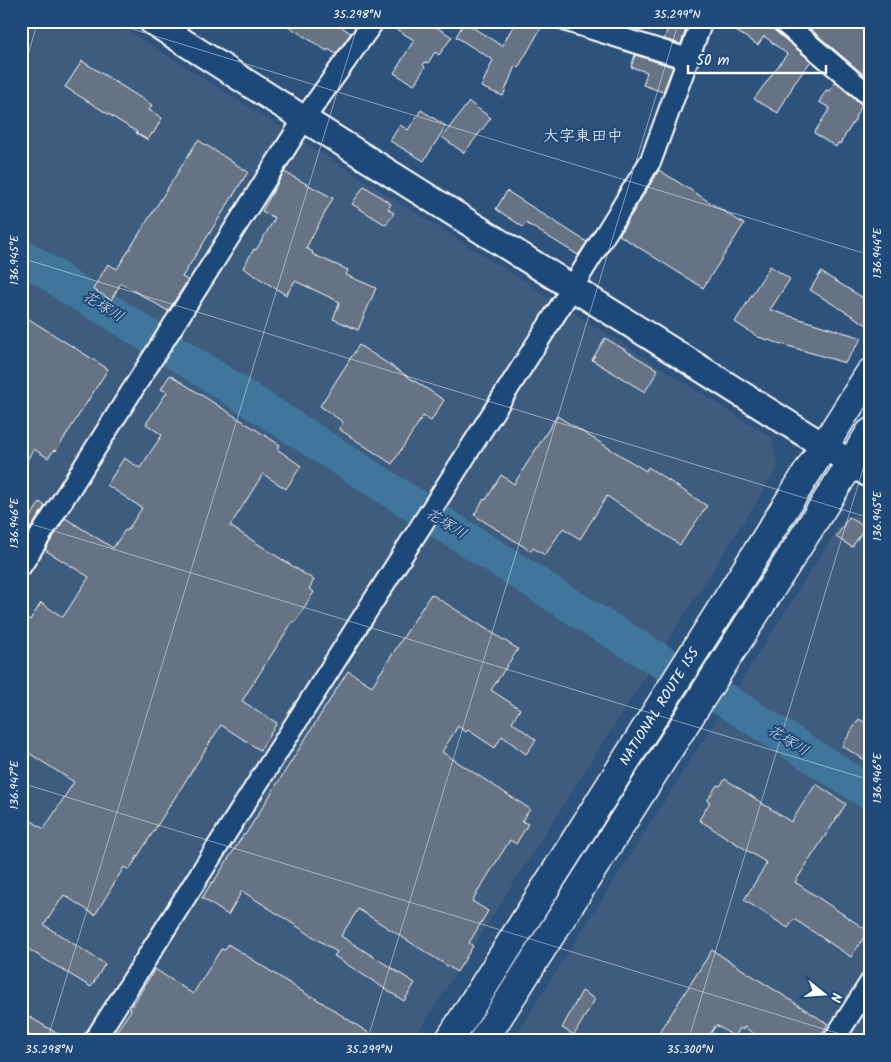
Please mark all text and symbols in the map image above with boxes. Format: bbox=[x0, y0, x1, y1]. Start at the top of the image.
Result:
text: 35.298°N bbox=[333, 5, 381, 24]
text: 35.299°N bbox=[653, 5, 701, 24]
scale bar bbox=[688, 42, 826, 74]
text: 50 m bbox=[696, 49, 730, 73]
district label: 大字東田中 bbox=[543, 124, 623, 149]
text: 136.944°E bbox=[868, 227, 887, 278]
text: 136.945°E bbox=[5, 234, 24, 285]
water label: 花塚川 bbox=[78, 285, 128, 329]
text: 136.945°E bbox=[868, 490, 887, 541]
text: 136.946°E bbox=[5, 497, 24, 548]
water label: 花塚川 bbox=[421, 502, 471, 546]
street label: NATIONAL ROUTE 155 bbox=[614, 642, 706, 770]
water label: 花塚川 bbox=[763, 719, 813, 763]
text: 136.946°E bbox=[868, 752, 887, 803]
text: 136.947°E bbox=[5, 759, 24, 810]
north arrow bbox=[798, 970, 848, 1020]
text: N bbox=[824, 990, 847, 1005]
text: 35.298°N bbox=[25, 1040, 73, 1059]
text: 35.299°N bbox=[345, 1040, 393, 1059]
text: 35.300°N bbox=[666, 1040, 714, 1059]

